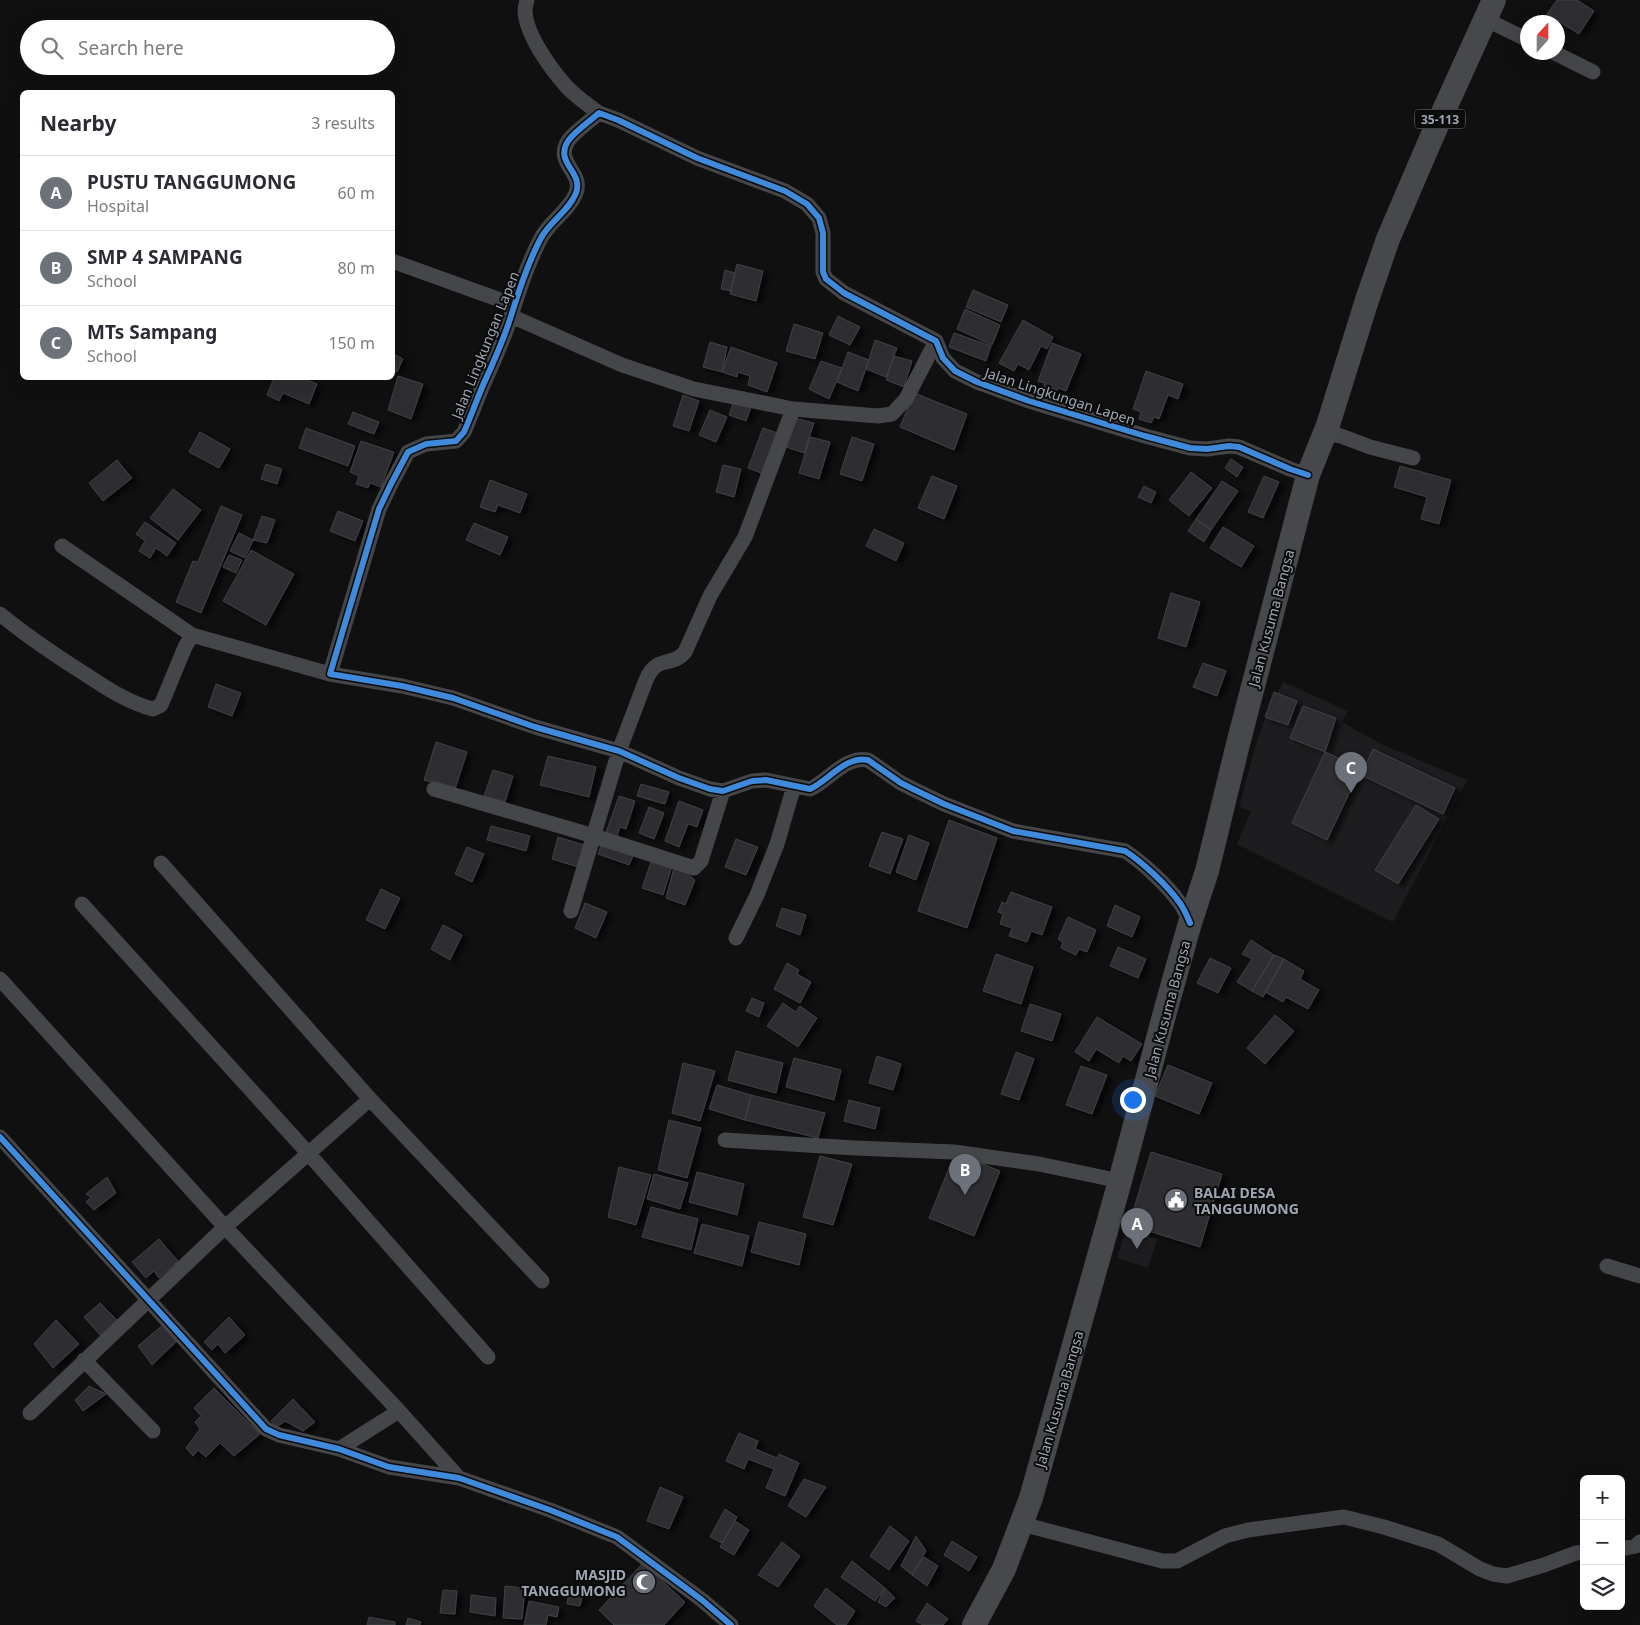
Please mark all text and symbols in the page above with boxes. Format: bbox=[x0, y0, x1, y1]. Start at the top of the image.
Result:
north arrow bbox=[1520, 15, 1565, 60]
search box bbox=[20, 20, 395, 75]
icon: search bbox=[38, 34, 66, 62]
text: Search here bbox=[78, 35, 184, 61]
text: Nearby bbox=[40, 109, 116, 137]
road number: 35-113 bbox=[1415, 110, 1465, 128]
text: 3 results bbox=[311, 112, 375, 134]
text: PUSTU TANGGUMONG bbox=[87, 169, 296, 195]
text: A bbox=[50, 182, 62, 204]
text: 60 m bbox=[338, 182, 375, 204]
text: Hospital bbox=[87, 195, 149, 217]
text: SMP 4 SAMPANG bbox=[87, 244, 243, 270]
text: B bbox=[51, 257, 61, 279]
text: 80 m bbox=[338, 257, 375, 279]
street label: Jalan Lingkungan Lapen bbox=[446, 268, 523, 423]
text: School bbox=[87, 270, 137, 292]
text: MTs Sampang bbox=[87, 319, 217, 345]
text: C bbox=[51, 332, 61, 354]
text: 150 m bbox=[328, 332, 375, 354]
text: School bbox=[87, 345, 137, 367]
street label: Jalan Lingkungan Lapen bbox=[980, 362, 1138, 429]
street label: Jalan Kusuma Bangsa bbox=[1243, 547, 1298, 691]
pin: C bbox=[1335, 752, 1367, 793]
street label: Jalan Kusuma Bangsa bbox=[1139, 938, 1194, 1082]
your location bbox=[1120, 1087, 1146, 1113]
pin: B bbox=[949, 1154, 981, 1195]
place label: BALAI DESA TANGGUMONG bbox=[1194, 1183, 1299, 1218]
public building icon: BALAI DESA TANGGUMONG bbox=[1163, 1187, 1189, 1213]
pin: A bbox=[1121, 1208, 1153, 1249]
street label: Jalan Kusuma Bangsa bbox=[1030, 1328, 1088, 1472]
map controls bbox=[1580, 1475, 1625, 1610]
button: + bbox=[1580, 1475, 1625, 1520]
button: − bbox=[1580, 1520, 1625, 1565]
place label: MASJID TANGGUMONG bbox=[521, 1565, 626, 1600]
button: layers bbox=[1580, 1565, 1625, 1610]
mosque icon: MASJID TANGGUMONG bbox=[631, 1569, 657, 1595]

